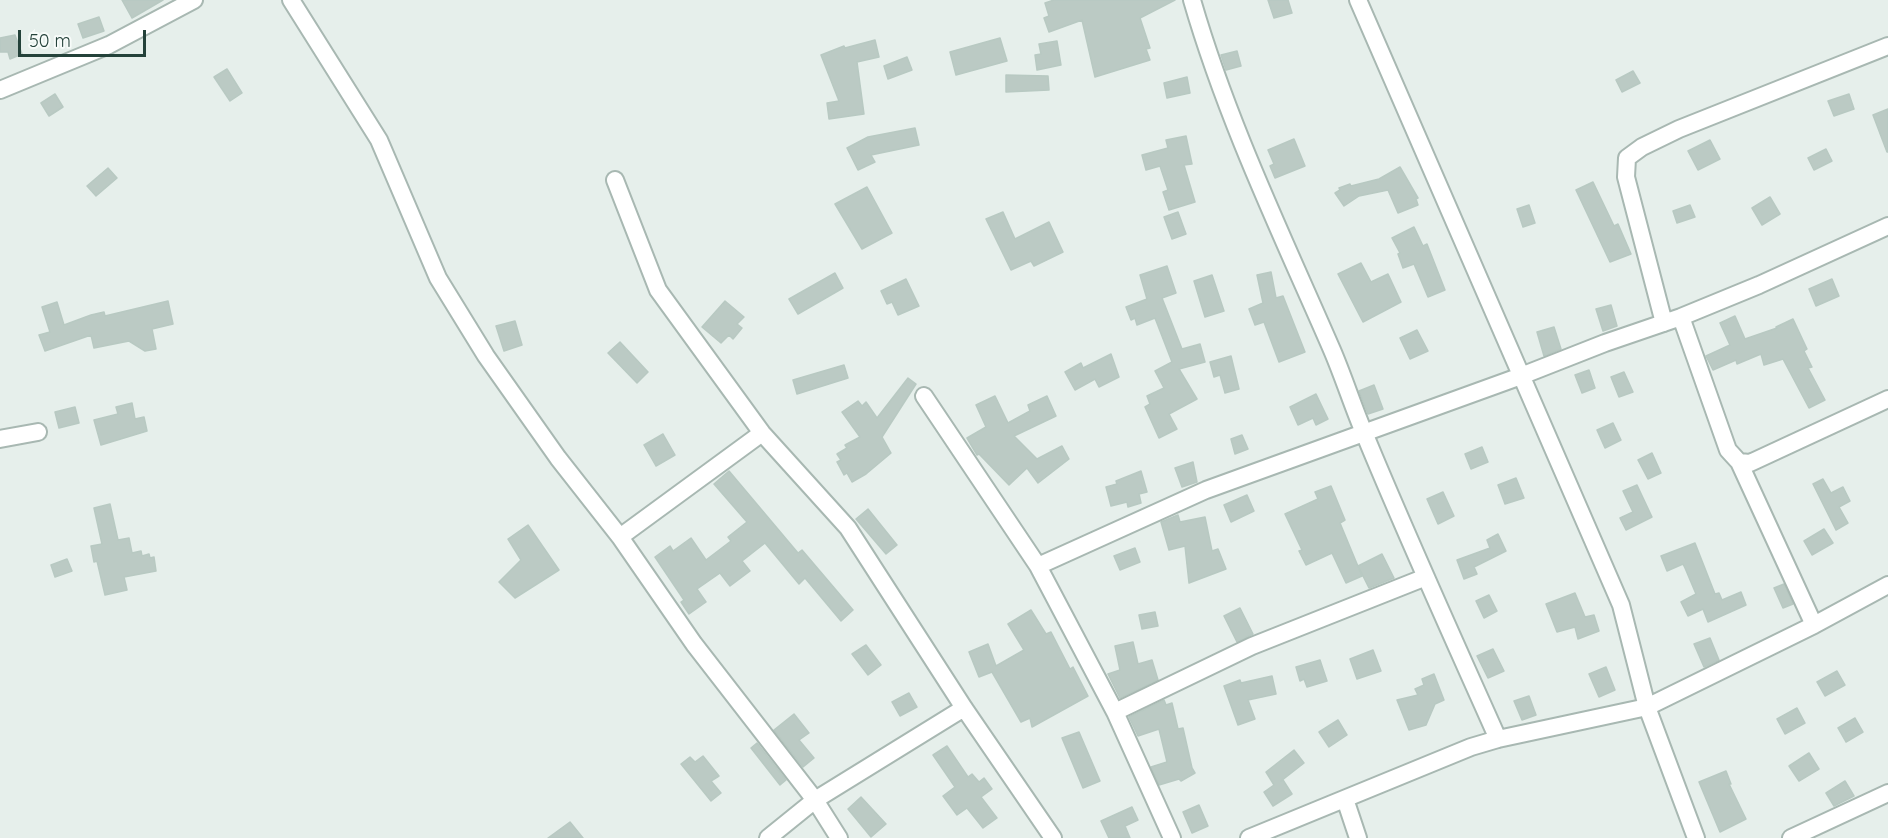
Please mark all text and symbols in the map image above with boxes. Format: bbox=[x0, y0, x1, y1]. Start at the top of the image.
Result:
scale bar bbox=[21, 18, 148, 56]
text: 50 m bbox=[29, 29, 71, 52]

